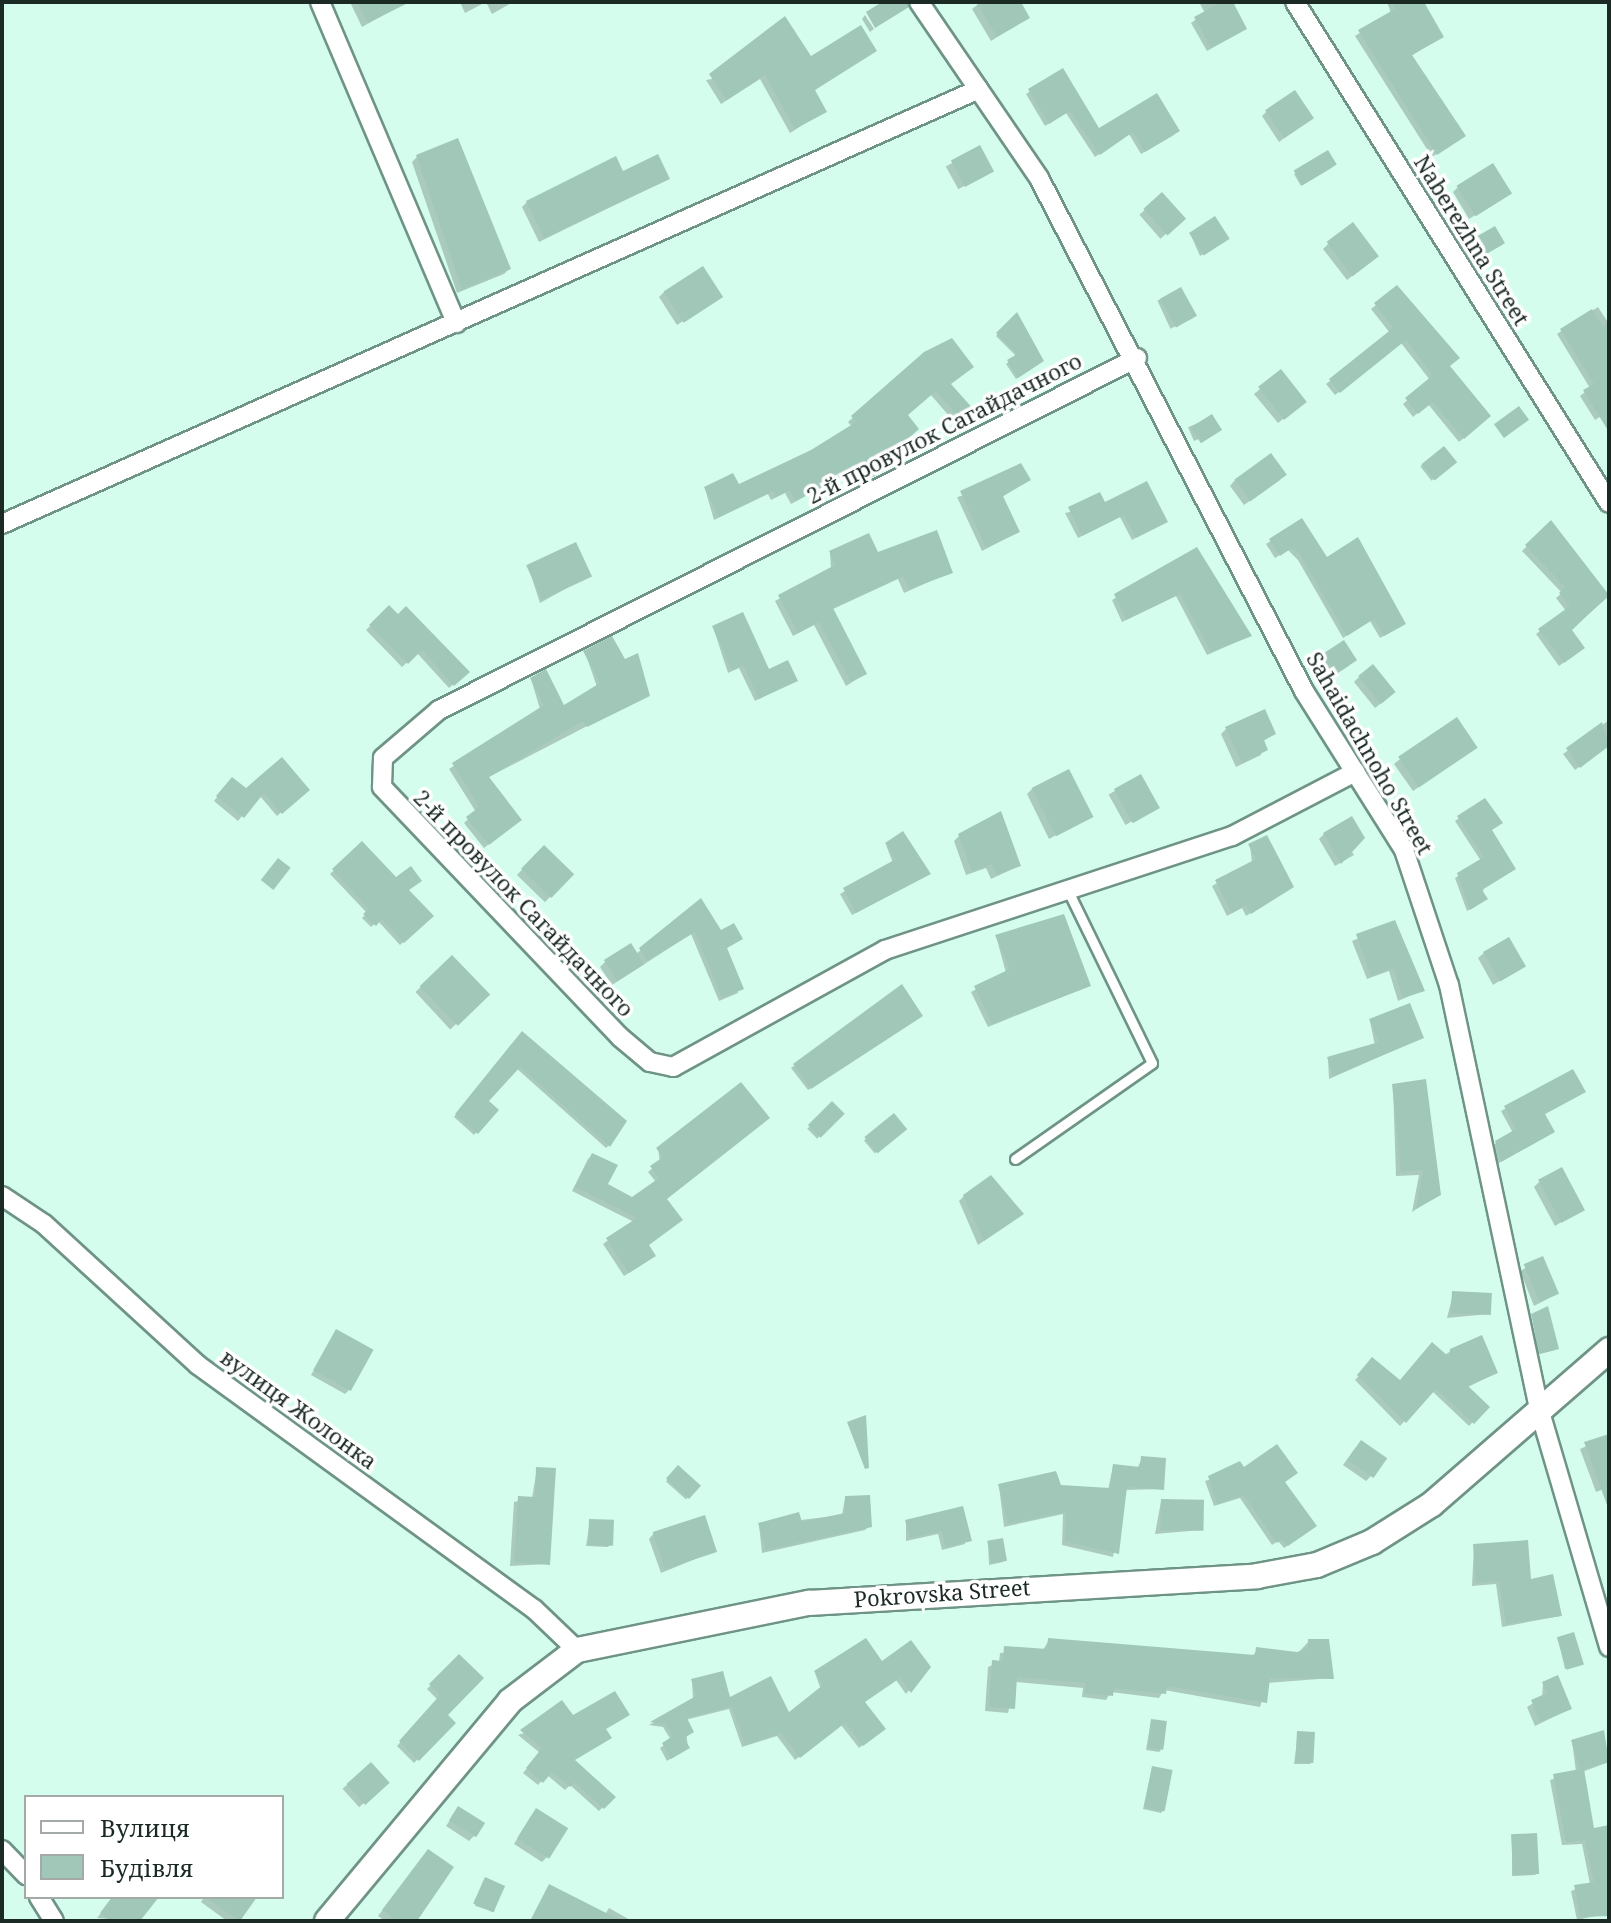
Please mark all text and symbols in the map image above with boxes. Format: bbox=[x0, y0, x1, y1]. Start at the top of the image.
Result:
street label: Naberezhna Street bbox=[1409, 150, 1535, 330]
street label: 2-й провулок Сагайдачного bbox=[802, 347, 1086, 509]
street label: Sahaidachnoho Street bbox=[1301, 647, 1439, 859]
street label: 2-й провулок Сагайдачного bbox=[409, 784, 639, 1022]
street label: вулиця Жолонка bbox=[216, 1343, 382, 1475]
street label: Pokrovska Street bbox=[853, 1574, 1031, 1612]
legend bbox=[24, 1795, 284, 1899]
text: Вулиця bbox=[100, 1811, 190, 1844]
text: Будівля bbox=[100, 1851, 194, 1884]

